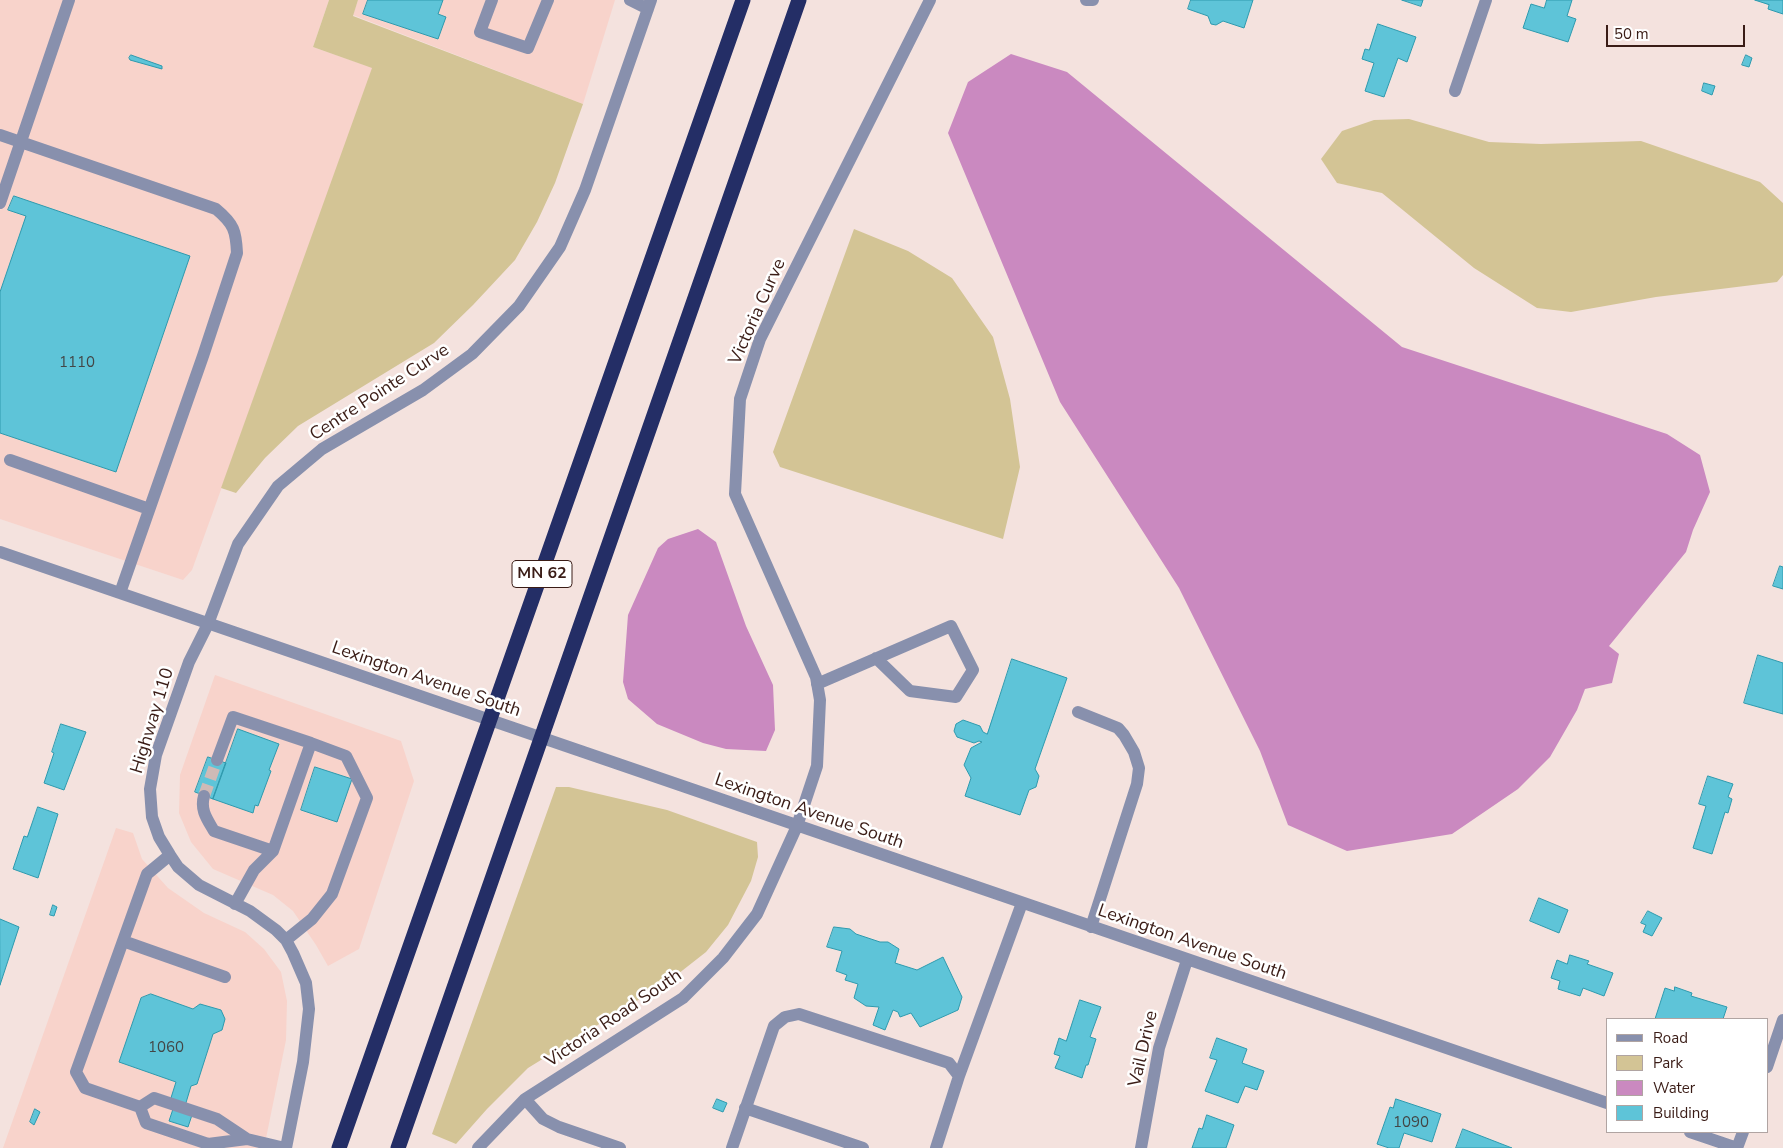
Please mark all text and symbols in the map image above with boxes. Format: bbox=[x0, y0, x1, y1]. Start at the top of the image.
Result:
scale bar bbox=[1608, 15, 1747, 47]
text: 50 m bbox=[1614, 24, 1649, 44]
street label: Victoria Curve bbox=[725, 256, 791, 368]
street label: Centre Pointe Curve bbox=[306, 340, 454, 446]
house number: 1110 bbox=[59, 354, 95, 372]
road number: MN 62 bbox=[512, 560, 572, 588]
street label: Lexington Avenue South bbox=[329, 638, 523, 722]
street label: Highway 110 bbox=[127, 666, 179, 776]
street label: Lexington Avenue South bbox=[712, 770, 906, 854]
street label: Lexington Avenue South bbox=[1095, 901, 1289, 985]
street label: Victoria Road South bbox=[542, 965, 686, 1073]
street label: Vail Drive bbox=[1125, 1009, 1163, 1089]
legend bbox=[1606, 1018, 1768, 1133]
text: Road bbox=[1653, 1028, 1688, 1048]
house number: 1060 bbox=[148, 1039, 184, 1057]
text: Park bbox=[1653, 1053, 1683, 1073]
text: Water bbox=[1653, 1078, 1695, 1098]
text: Building bbox=[1653, 1103, 1709, 1123]
house number: 1090 bbox=[1393, 1114, 1429, 1132]

